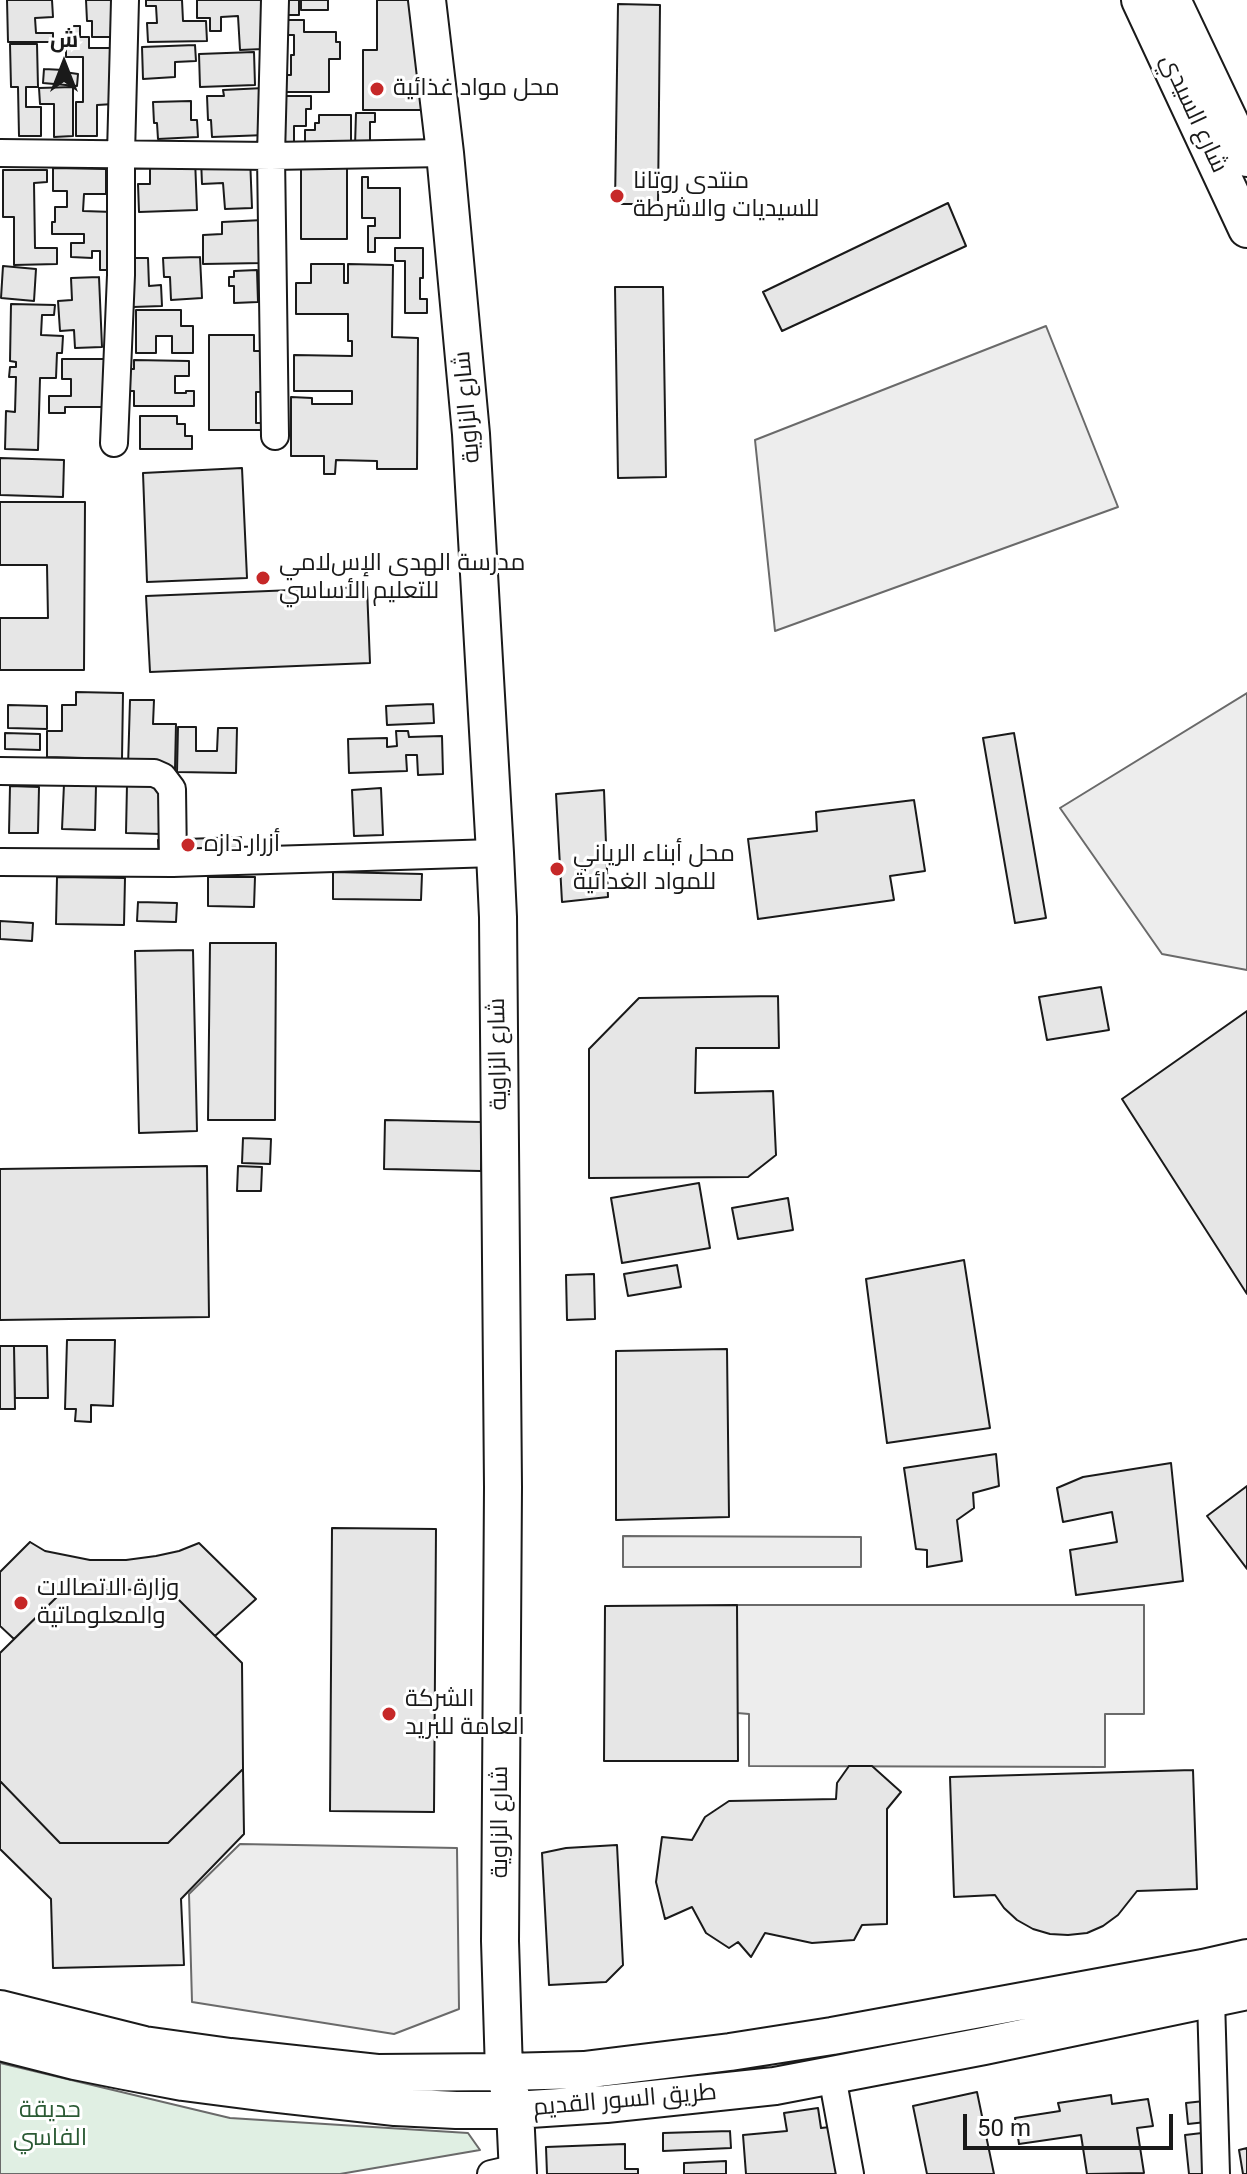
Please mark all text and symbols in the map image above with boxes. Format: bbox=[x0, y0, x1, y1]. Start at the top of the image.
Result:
north arrow bbox=[24, 24, 104, 104]
text: ش bbox=[50, 27, 78, 52]
street label: شارع السيدي bbox=[1153, 50, 1233, 178]
place label: محل مواد غذائية bbox=[393, 75, 560, 103]
marker: محل مواد غذائية bbox=[368, 80, 386, 98]
place label: منتدى روتانا للسيديات والاشرطة bbox=[633, 168, 819, 224]
marker: منتدى روتانا للسيديات والاشرطة bbox=[608, 187, 626, 205]
street label: شارع الزاوية bbox=[449, 350, 487, 464]
place label: مدرسة الهدى الإسﻻمي للتعليم الأساسي bbox=[279, 550, 525, 606]
marker: مدرسة الهدى الإسﻻمي للتعليم الأساسي bbox=[254, 569, 272, 587]
place label: أزرار دازه bbox=[204, 831, 280, 859]
marker: أزرار دازه bbox=[179, 836, 197, 854]
place label: محل أبناء الرياني للمواد الغدائية bbox=[573, 841, 735, 897]
marker: محل أبناء الرياني للمواد الغدائية bbox=[548, 860, 566, 878]
street label: شارع الزاوية bbox=[484, 998, 514, 1110]
place label: وزارة الاتصالات والمعلوماتية bbox=[37, 1575, 179, 1631]
marker: وزارة الاتصالات والمعلوماتية bbox=[12, 1594, 30, 1612]
place label: الشركة العامة للبريد bbox=[405, 1686, 525, 1742]
marker: الشركة العامة للبريد bbox=[380, 1705, 398, 1723]
street label: شارع الزاوية bbox=[487, 1766, 515, 1878]
street label: طريق السور القديم bbox=[532, 2079, 718, 2123]
park label: حديقة الفاسي bbox=[13, 2097, 87, 2153]
scale bar bbox=[967, 2098, 1177, 2148]
text: 50 m bbox=[977, 2114, 1031, 2142]

